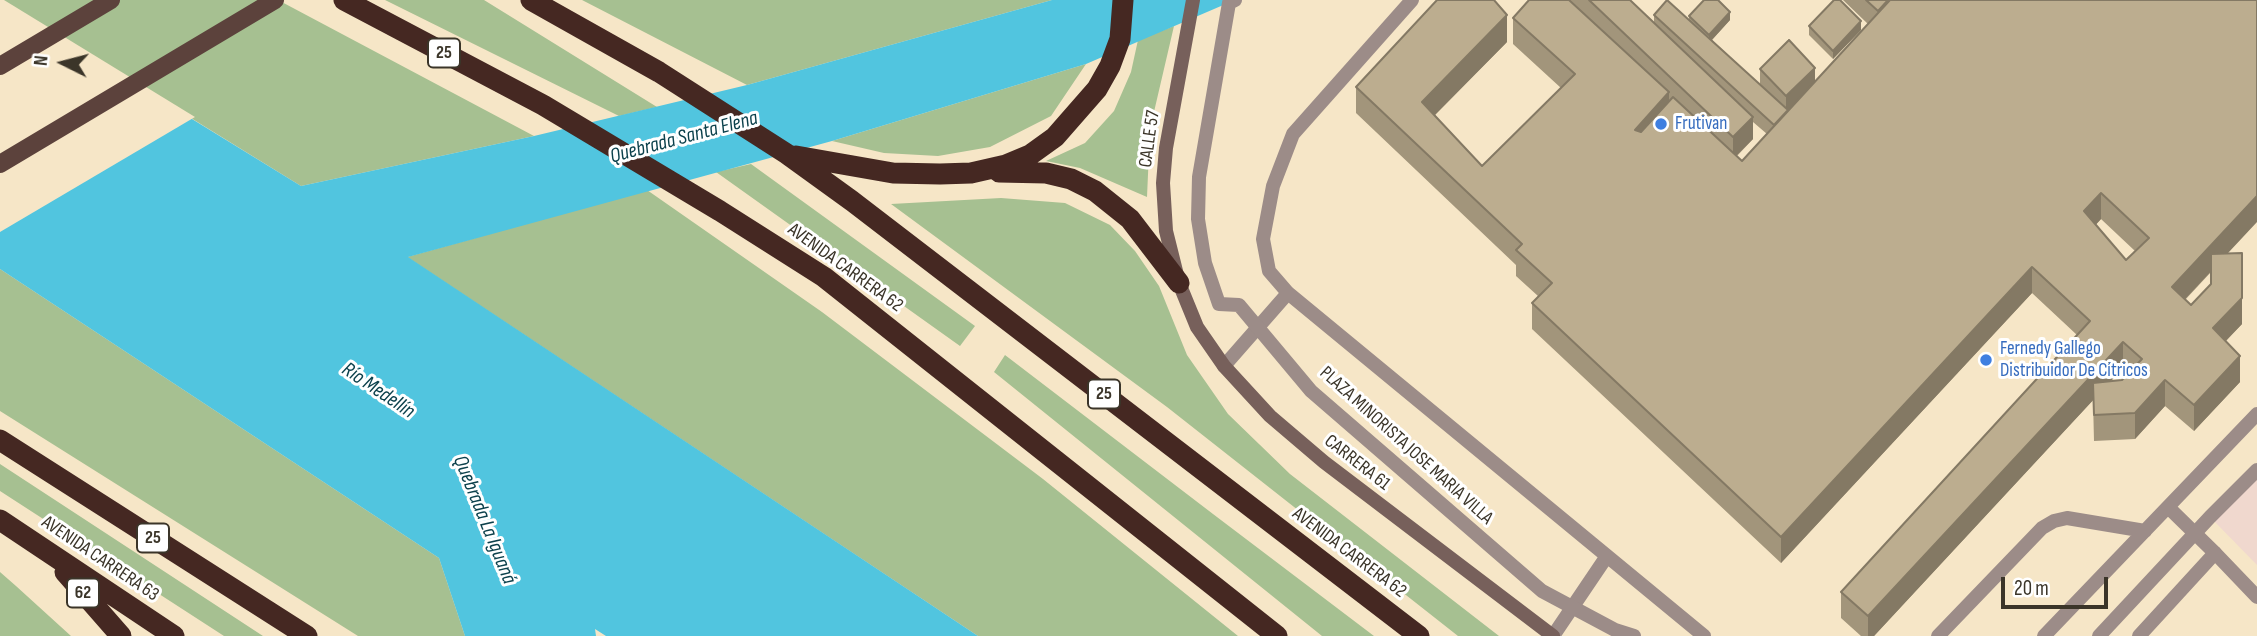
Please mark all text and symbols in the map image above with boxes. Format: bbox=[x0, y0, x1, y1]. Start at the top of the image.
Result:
north arrow bbox=[28, 28, 98, 98]
road number: 25 bbox=[428, 38, 460, 68]
text: N bbox=[30, 55, 54, 67]
water label: Quebrada Santa Elena bbox=[607, 106, 761, 170]
street label: CALLE 57 bbox=[1135, 109, 1165, 169]
place label: Frutivan bbox=[1675, 113, 1727, 135]
marker: Frutivan bbox=[1653, 116, 1669, 132]
street label: AVENIDA CARRERA 62 bbox=[783, 219, 907, 317]
place label: Fernedy Gallego Distribuidor De Cítricos bbox=[2000, 338, 2148, 382]
marker: Fernedy Gallego Distribuidor De Cítricos bbox=[1978, 352, 1994, 368]
water label: Río Medellín bbox=[337, 357, 419, 425]
street label: PLAZA MINORISTA JOSE MARIA VILLA bbox=[1315, 362, 1497, 530]
road number: 25 bbox=[1088, 380, 1120, 408]
street label: CARRERA 61 bbox=[1319, 430, 1395, 496]
water label: Quebrada La Iguaná bbox=[447, 452, 521, 588]
street label: AVENIDA CARRERA 62 bbox=[1288, 503, 1410, 603]
street label: AVENIDA CARRERA 63 bbox=[37, 511, 163, 607]
road number: 25 bbox=[137, 524, 169, 552]
scale bar bbox=[2005, 562, 2112, 606]
text: 20 m bbox=[2014, 576, 2049, 601]
road number: 62 bbox=[67, 578, 99, 608]

